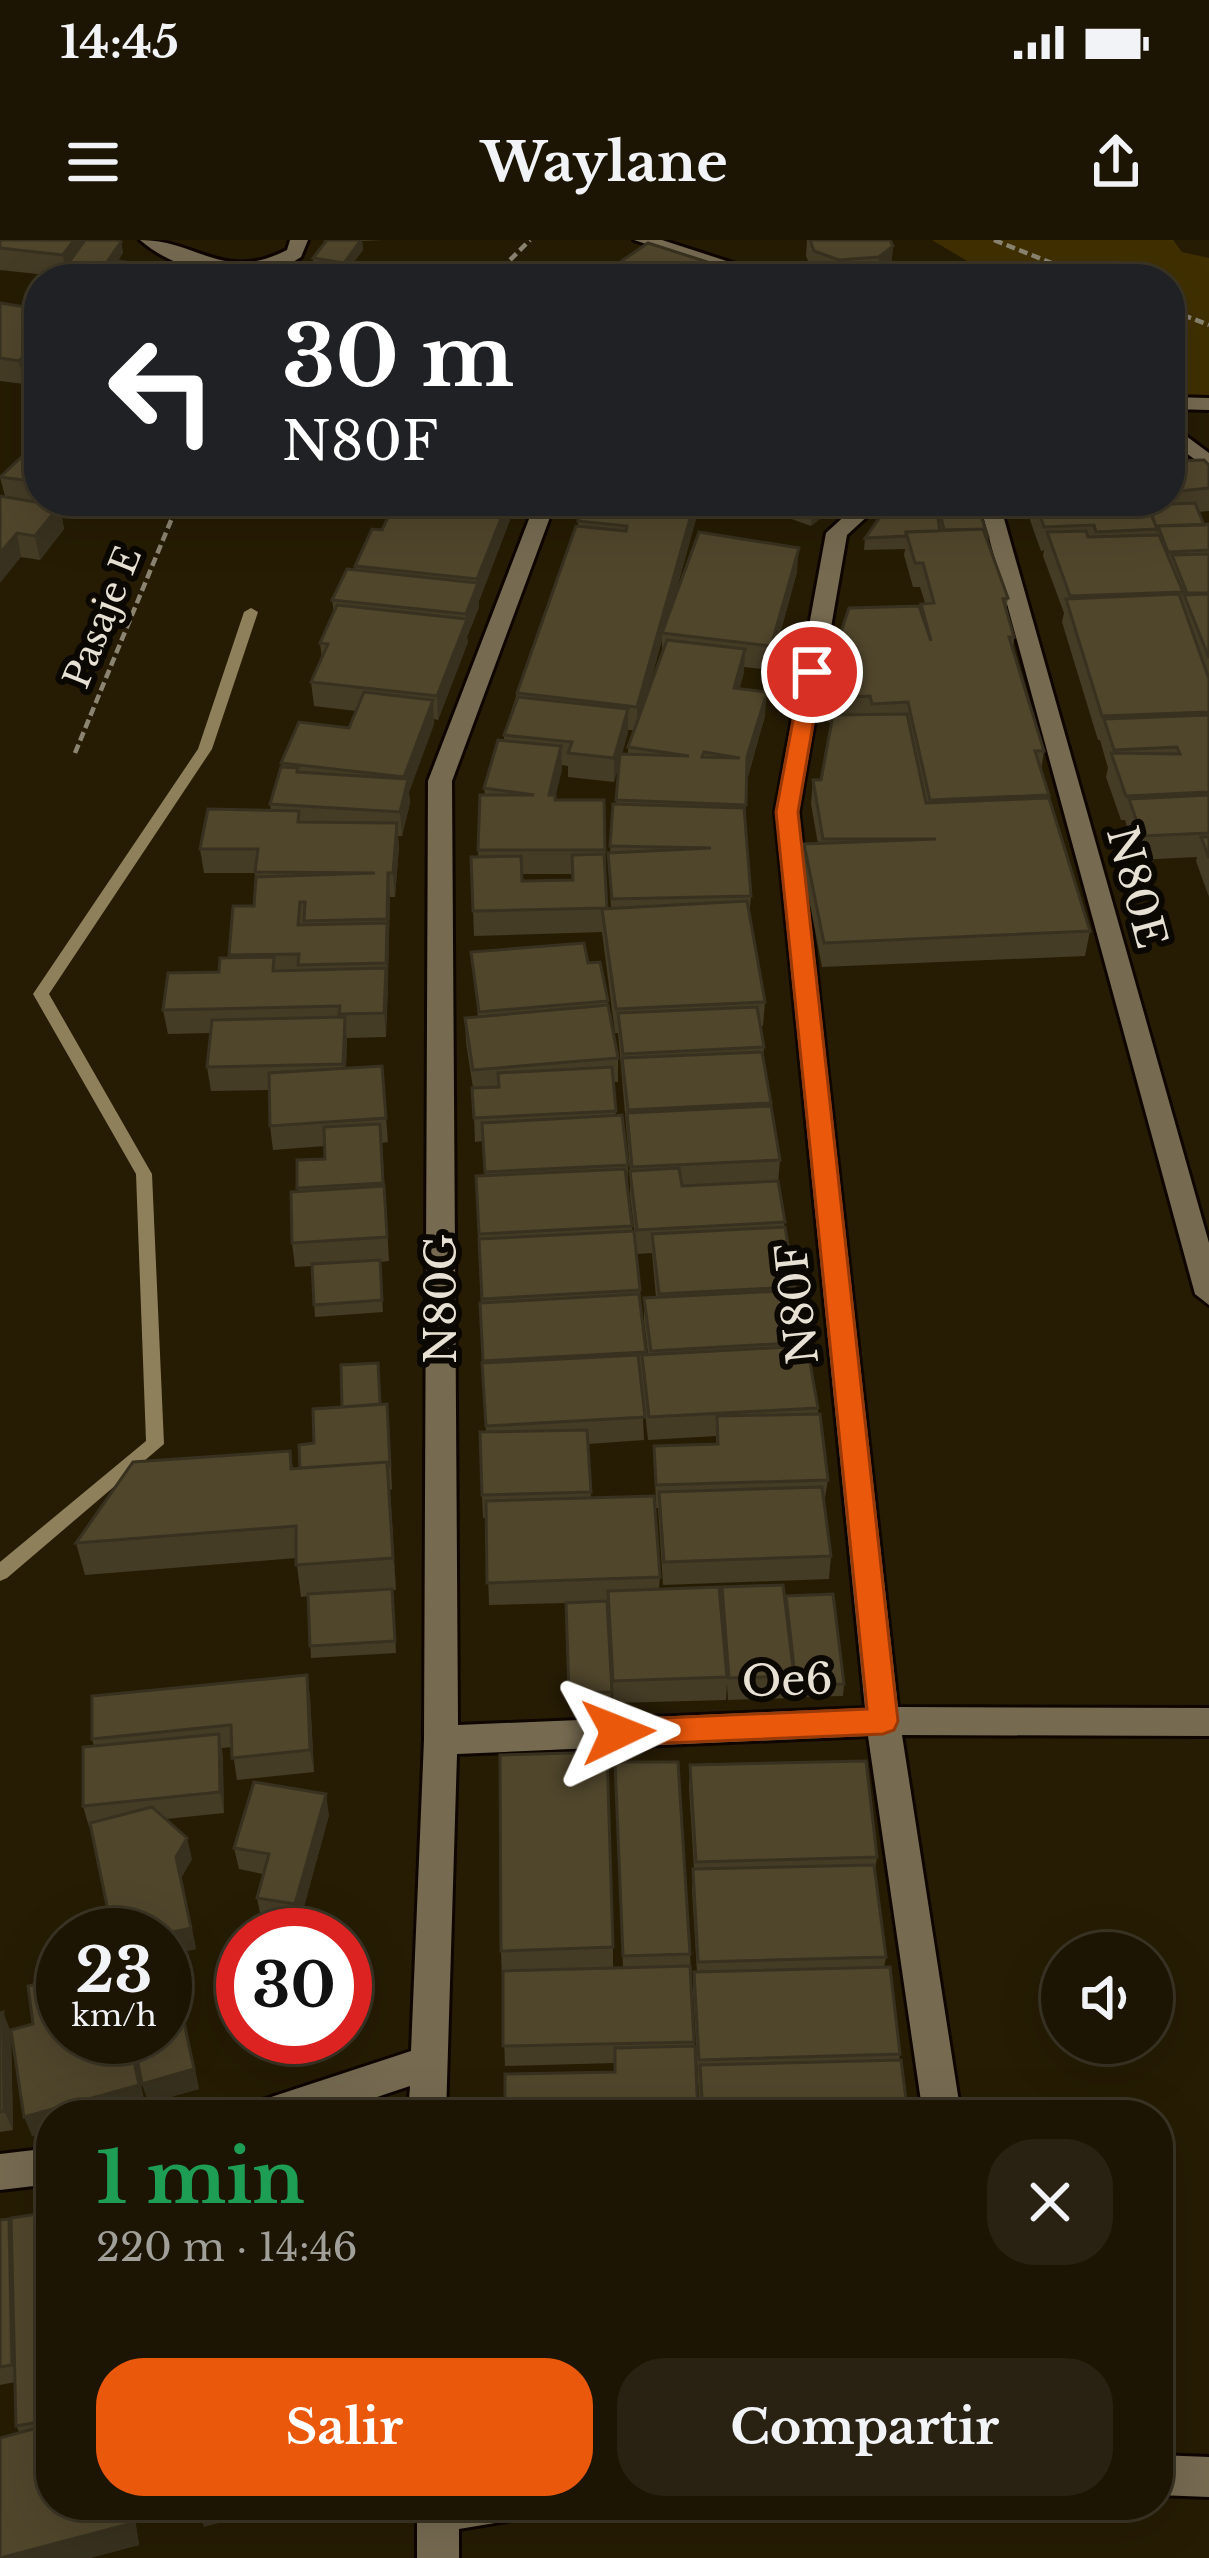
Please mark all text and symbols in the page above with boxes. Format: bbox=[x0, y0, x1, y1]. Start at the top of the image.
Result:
text: 14:45 bbox=[60, 14, 179, 70]
icon: menu bbox=[60, 129, 126, 195]
text: Waylane bbox=[481, 129, 728, 196]
icon: share bbox=[1083, 129, 1149, 195]
text: 30 m bbox=[282, 305, 514, 409]
icon: left bbox=[84, 312, 240, 468]
text: N80F bbox=[282, 408, 438, 475]
street label: Pasaje E bbox=[54, 540, 151, 694]
pin bbox=[761, 621, 863, 723]
icon: arrive bbox=[779, 639, 845, 705]
street label: N80E bbox=[1096, 820, 1178, 954]
street label: N80G bbox=[415, 1234, 467, 1364]
street label: N80F bbox=[765, 1241, 829, 1367]
street label: Oe6 bbox=[741, 1652, 833, 1708]
position arrow bbox=[555, 1669, 681, 1795]
speed limit sign: 30 bbox=[216, 1908, 372, 2064]
map controls bbox=[1041, 1932, 1173, 2064]
button: sound bbox=[1041, 1932, 1173, 2064]
text: 23 bbox=[75, 1934, 153, 2008]
text: km/h bbox=[71, 1997, 157, 2034]
text: 1 min bbox=[96, 2133, 305, 2222]
button: close bbox=[987, 2139, 1113, 2265]
text: 220 m · 14:46 bbox=[96, 2223, 358, 2272]
button: Salir bbox=[96, 2358, 593, 2496]
button: Compartir bbox=[617, 2358, 1113, 2496]

